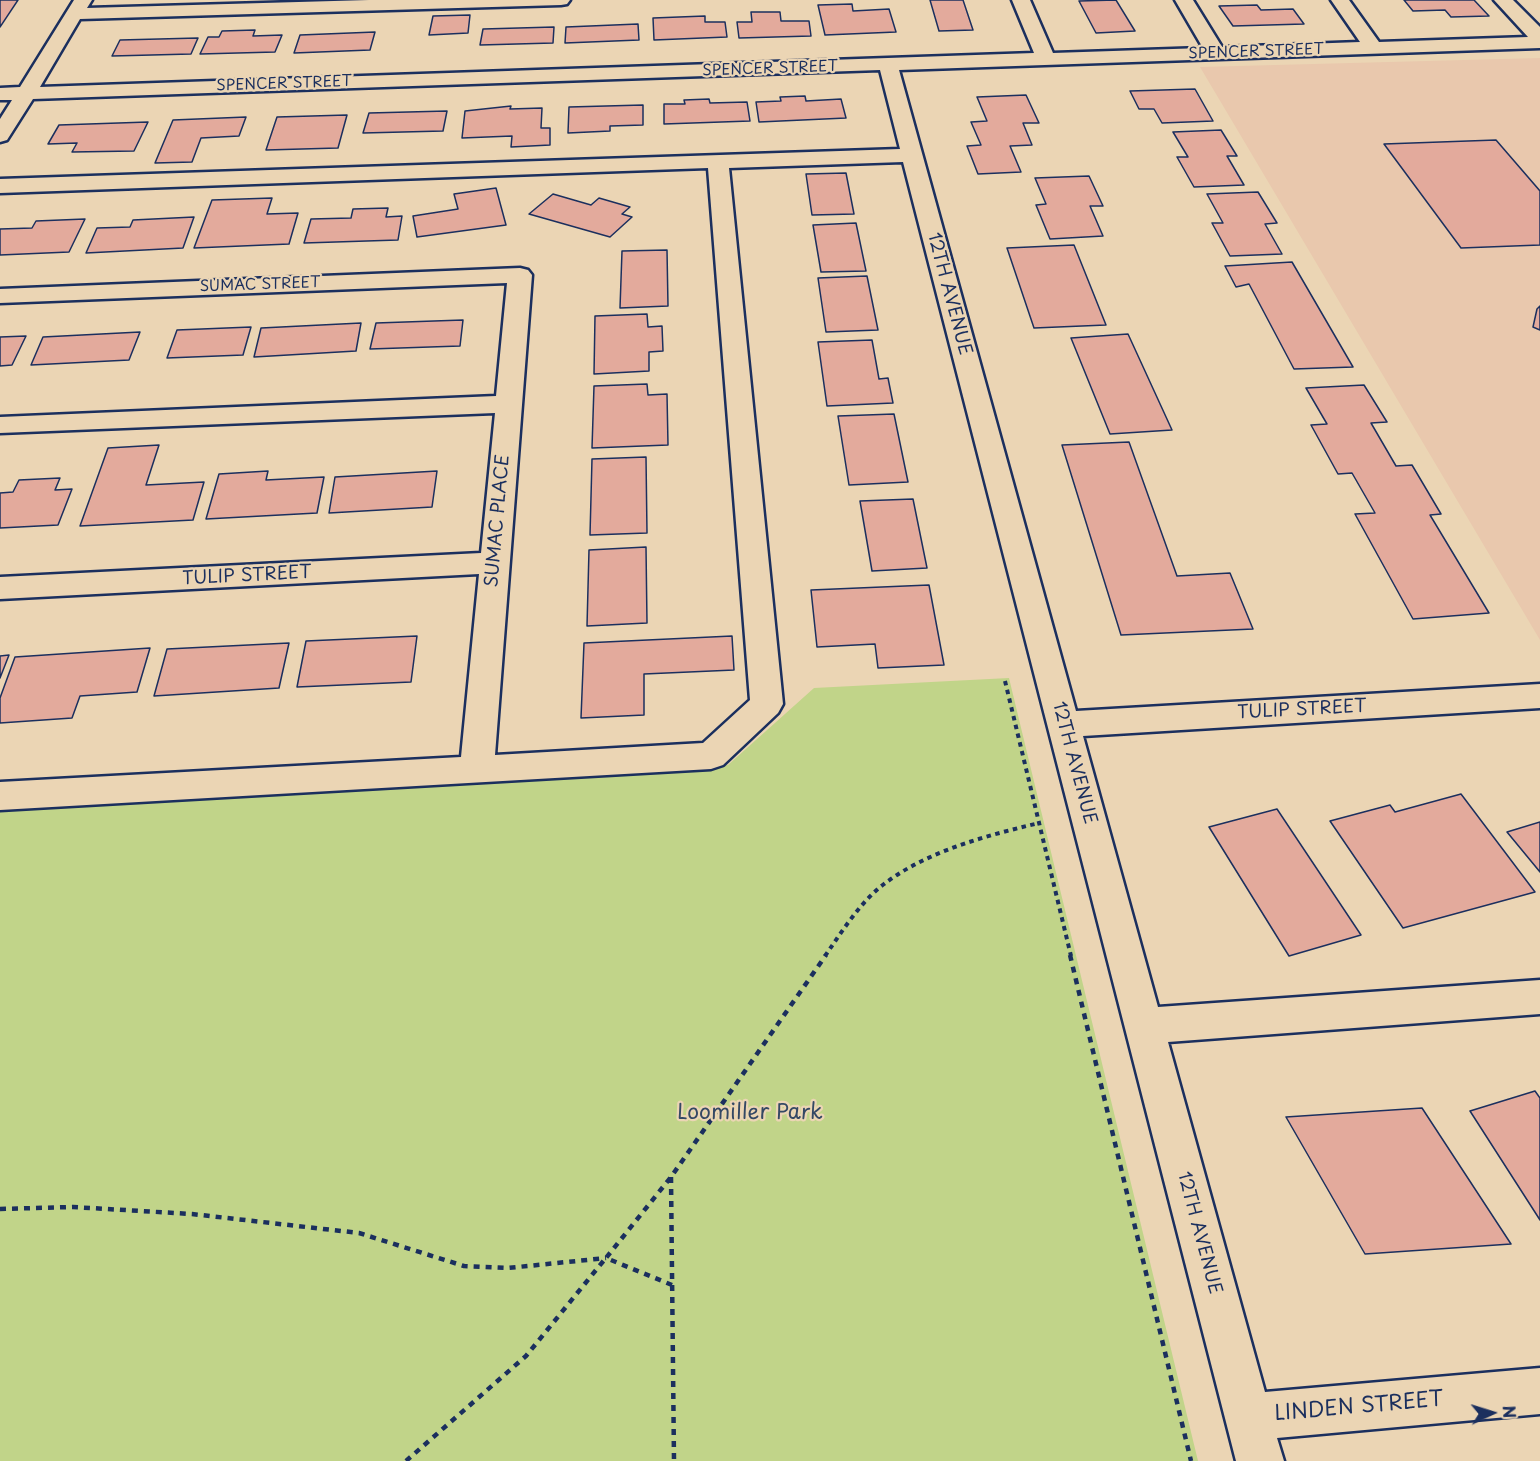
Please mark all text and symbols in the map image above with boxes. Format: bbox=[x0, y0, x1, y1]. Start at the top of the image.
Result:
street label: SPENCER STREET bbox=[1188, 41, 1324, 63]
street label: SPENCER STREET bbox=[702, 58, 838, 80]
street label: SPENCER STREET bbox=[216, 73, 352, 95]
street label: 12TH AVENUE bbox=[922, 230, 976, 358]
street label: SUMAC STREET bbox=[199, 274, 321, 296]
street label: SUMAC PLACE bbox=[481, 454, 515, 588]
street label: TULIP STREET bbox=[182, 562, 312, 590]
street label: TULIP STREET bbox=[1237, 696, 1367, 724]
street label: 12TH AVENUE bbox=[1047, 699, 1101, 827]
park label: Loomiller Park bbox=[677, 1100, 823, 1126]
street label: 12TH AVENUE bbox=[1172, 1169, 1226, 1297]
north arrow bbox=[1462, 1383, 1522, 1443]
street label: LINDEN STREET bbox=[1273, 1387, 1445, 1427]
text: N bbox=[1498, 1405, 1522, 1419]

